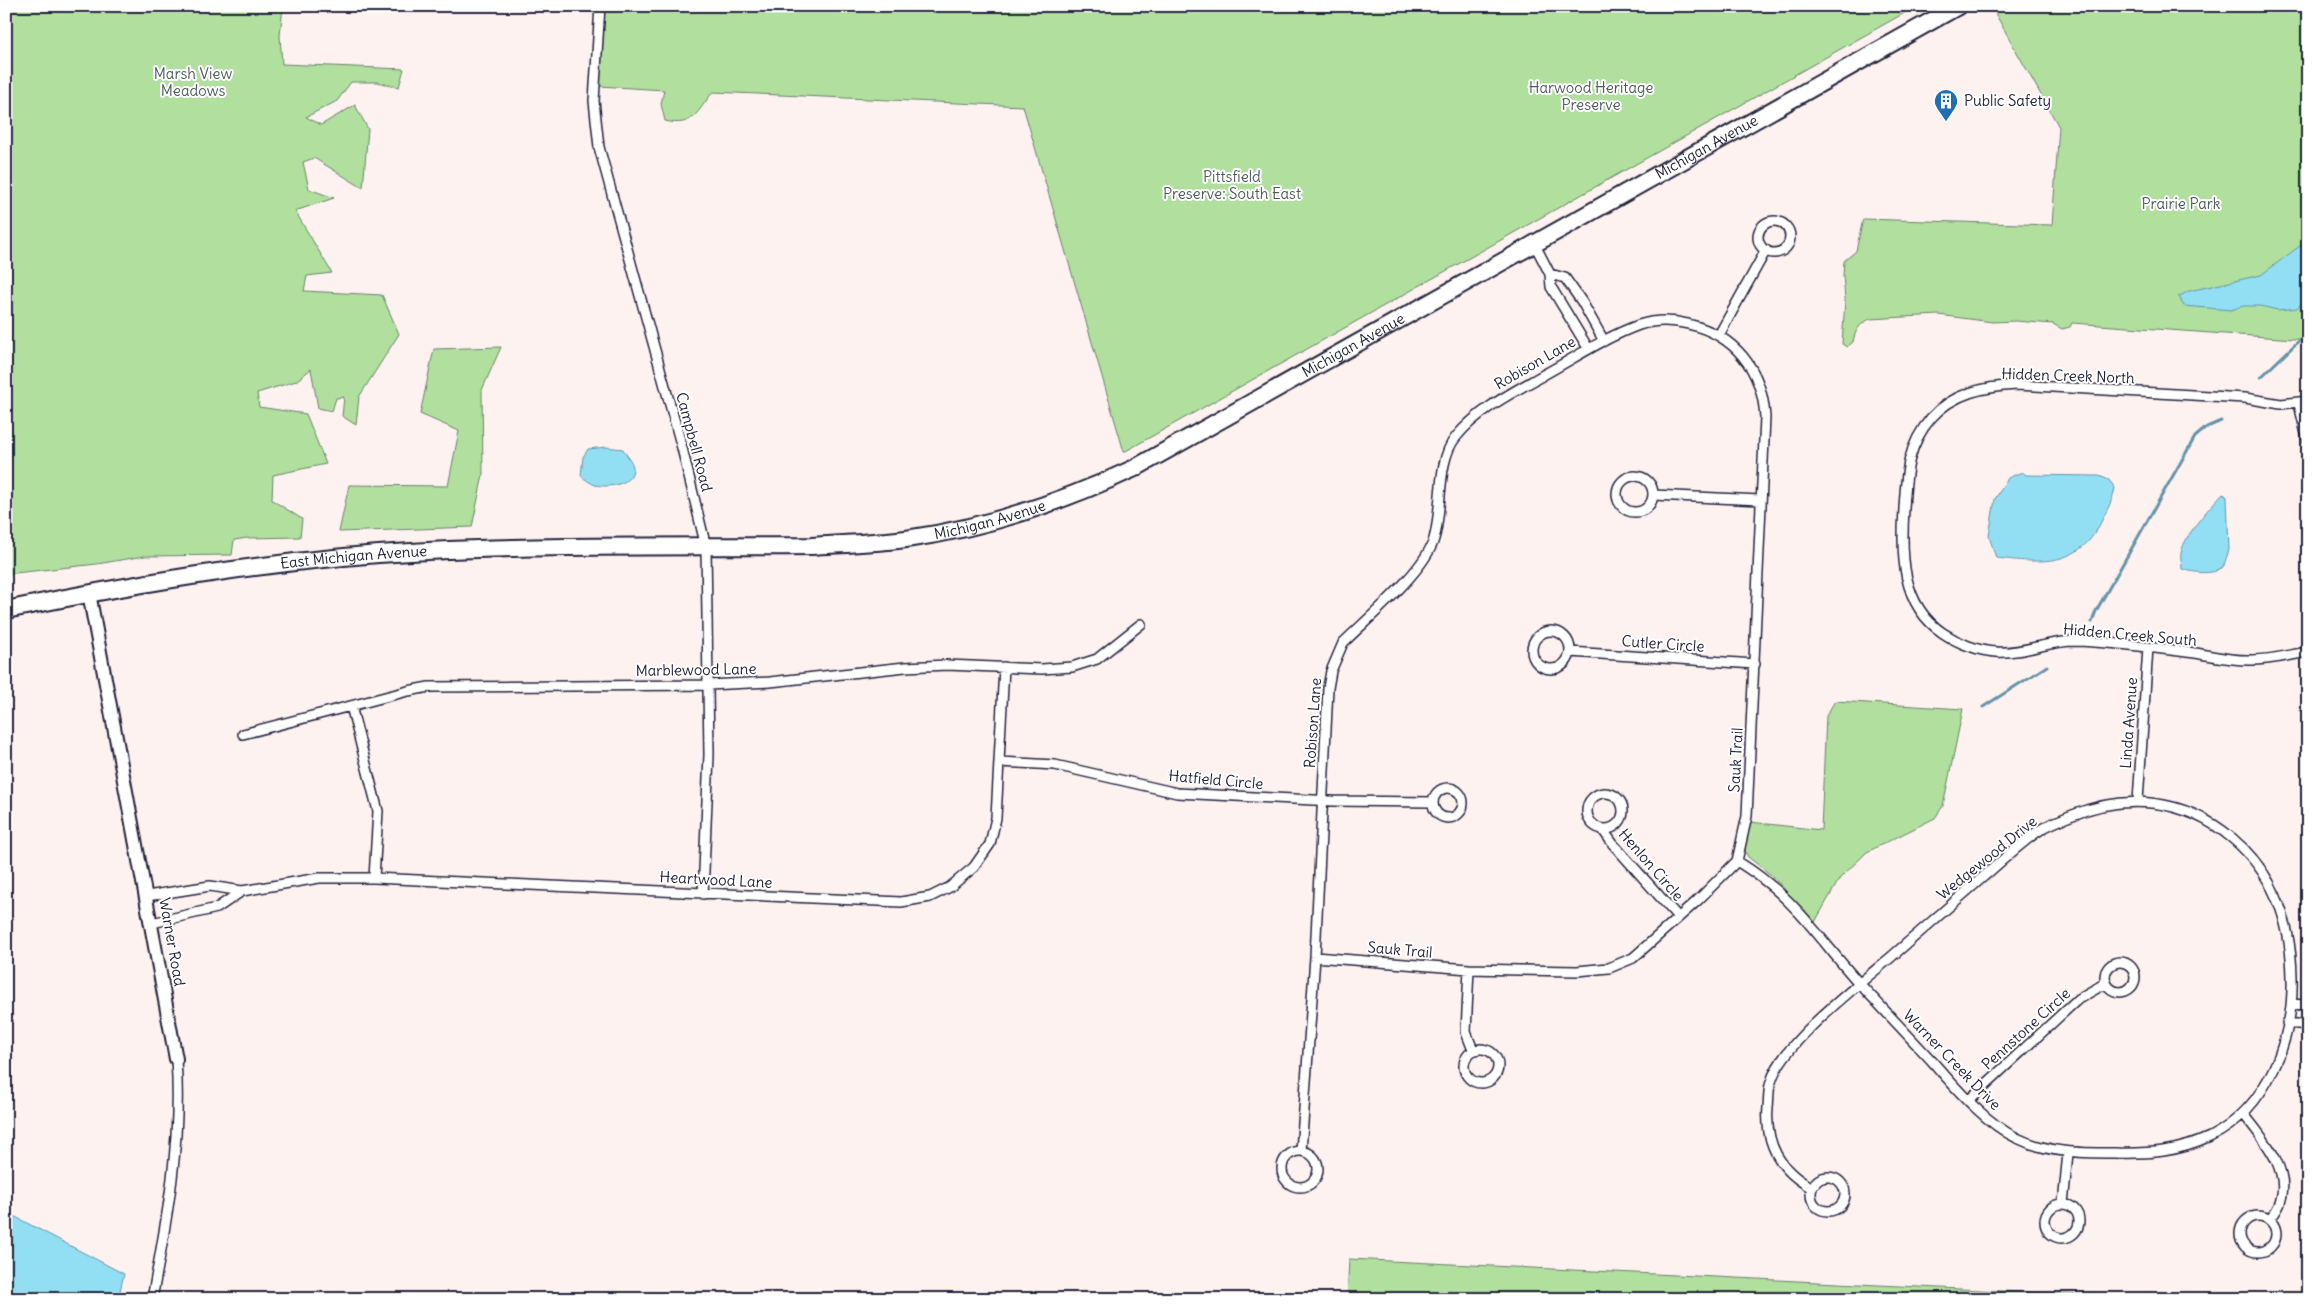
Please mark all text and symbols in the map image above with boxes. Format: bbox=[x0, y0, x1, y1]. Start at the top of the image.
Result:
park label: Marsh View Meadows bbox=[154, 64, 232, 100]
park label: Harwood Heritage Preserve bbox=[1529, 78, 1653, 114]
building icon: Public Safety bbox=[1933, 88, 1959, 122]
place label: Public Safety bbox=[1964, 91, 2051, 110]
street label: Michigan Avenue bbox=[1652, 110, 1761, 183]
park label: Pittsfield Preserve: South East bbox=[1163, 167, 1301, 203]
park label: Prairie Park bbox=[2141, 194, 2221, 213]
street label: Michigan Avenue bbox=[1299, 309, 1408, 381]
street label: Robison Lane bbox=[1491, 332, 1579, 393]
street label: Hidden Creek North bbox=[2001, 364, 2135, 387]
street label: Campbell Road bbox=[672, 390, 717, 494]
street label: Michigan Avenue bbox=[933, 495, 1048, 543]
street label: East Michigan Avenue bbox=[279, 541, 428, 573]
street label: Hidden Creek South bbox=[2062, 619, 2198, 650]
street label: Cutler Circle bbox=[1621, 631, 1705, 656]
street label: Marblewood Lane bbox=[635, 659, 757, 680]
street label: Robison Lane bbox=[1300, 677, 1325, 769]
street label: Linda Avenue bbox=[2116, 677, 2141, 769]
street label: Sauk Trail bbox=[1724, 727, 1747, 793]
street label: Hatfield Circle bbox=[1168, 766, 1264, 793]
street label: Wedgewood Drive bbox=[1933, 812, 2040, 904]
street label: Henlon Circle bbox=[1615, 825, 1688, 905]
street label: Heartwood Lane bbox=[659, 867, 773, 892]
street label: Warner Road bbox=[155, 896, 190, 988]
street label: Sauk Trail bbox=[1367, 937, 1433, 962]
street label: Pennstone Circle bbox=[1977, 984, 2074, 1073]
street label: Warner Creek Drive bbox=[1899, 1005, 2005, 1114]

